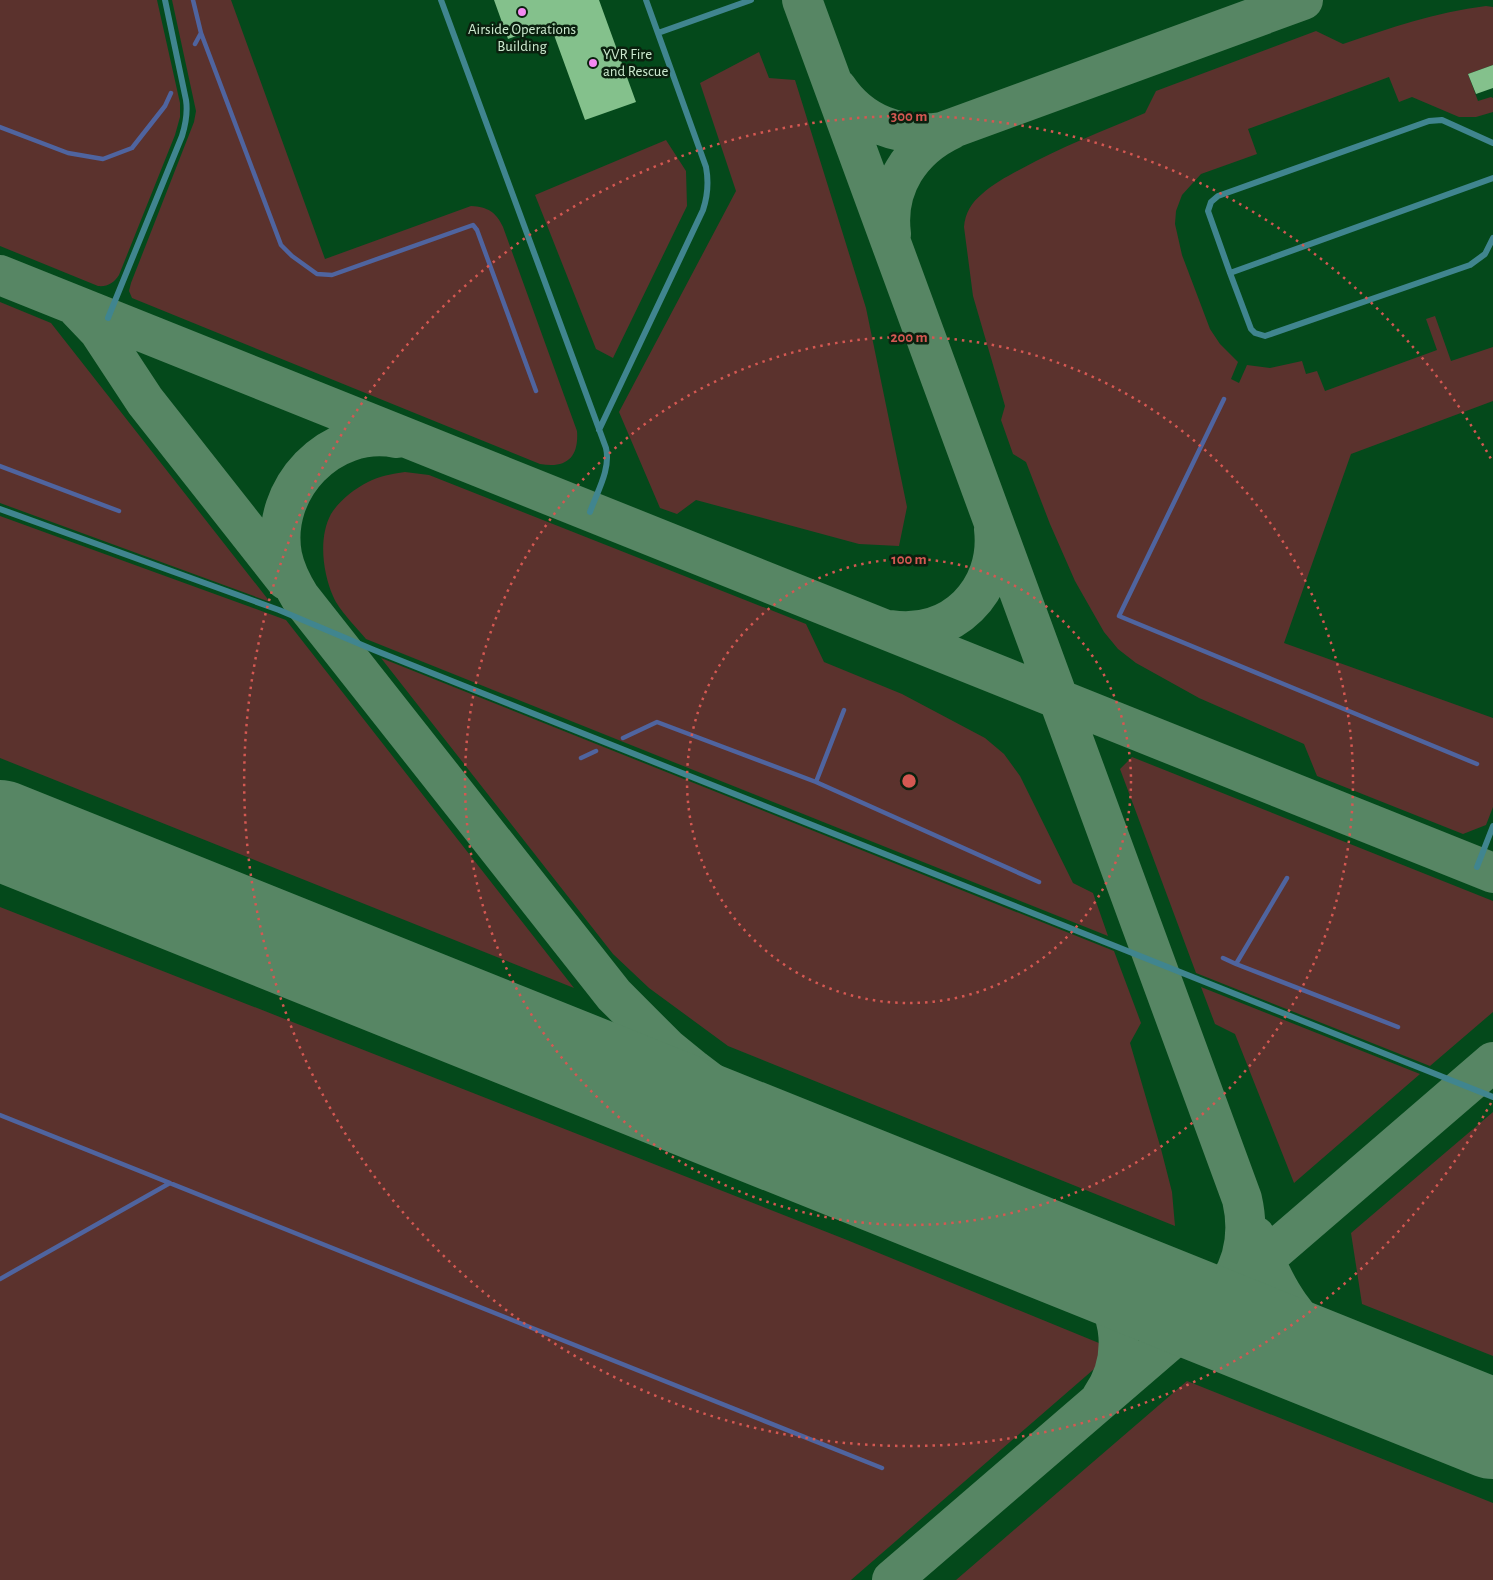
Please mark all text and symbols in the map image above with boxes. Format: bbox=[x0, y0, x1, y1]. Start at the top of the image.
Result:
marker: Airside Operations Building bbox=[516, 6, 528, 18]
place label: Airside Operations Building bbox=[468, 22, 576, 54]
place label: YVR Fire and Rescue bbox=[603, 47, 668, 79]
marker: YVR Fire and Rescue bbox=[587, 57, 599, 69]
text: 300 m bbox=[891, 109, 927, 124]
text: 200 m bbox=[890, 330, 928, 345]
text: 100 m bbox=[891, 552, 927, 567]
centre of rings bbox=[900, 772, 918, 790]

